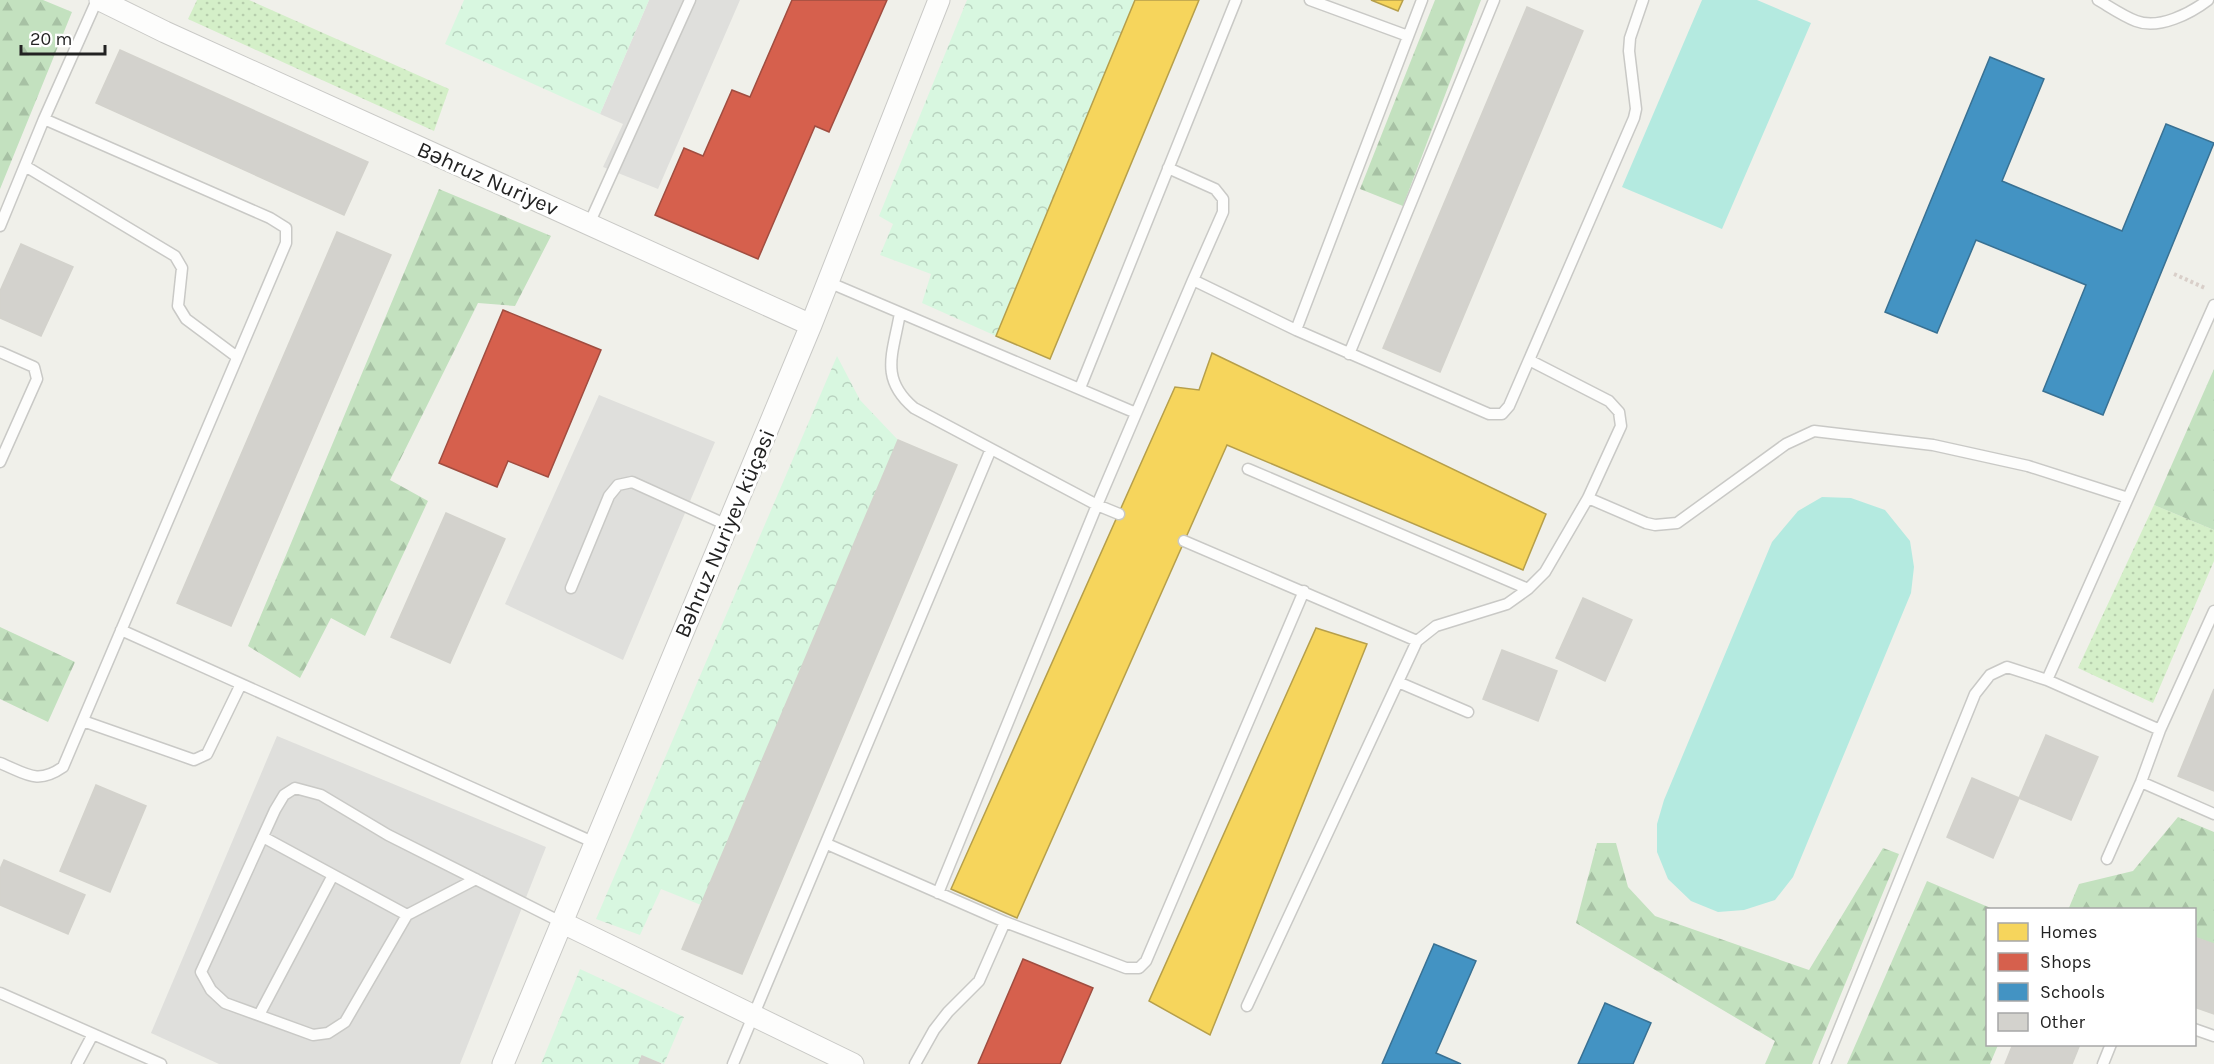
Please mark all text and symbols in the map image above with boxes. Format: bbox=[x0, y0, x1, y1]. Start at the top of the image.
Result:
scale bar bbox=[21, 18, 105, 56]
text: 20 m bbox=[30, 28, 72, 50]
street label: Bəhruz Nuriyev bbox=[413, 136, 562, 222]
street label: Bəhruz Nuriyev küçəsi bbox=[669, 425, 781, 642]
legend bbox=[1986, 908, 2196, 1046]
text: Homes bbox=[2040, 921, 2097, 943]
text: Shops bbox=[2040, 951, 2092, 973]
text: Schools bbox=[2040, 981, 2105, 1003]
text: Other bbox=[2040, 1011, 2085, 1033]

